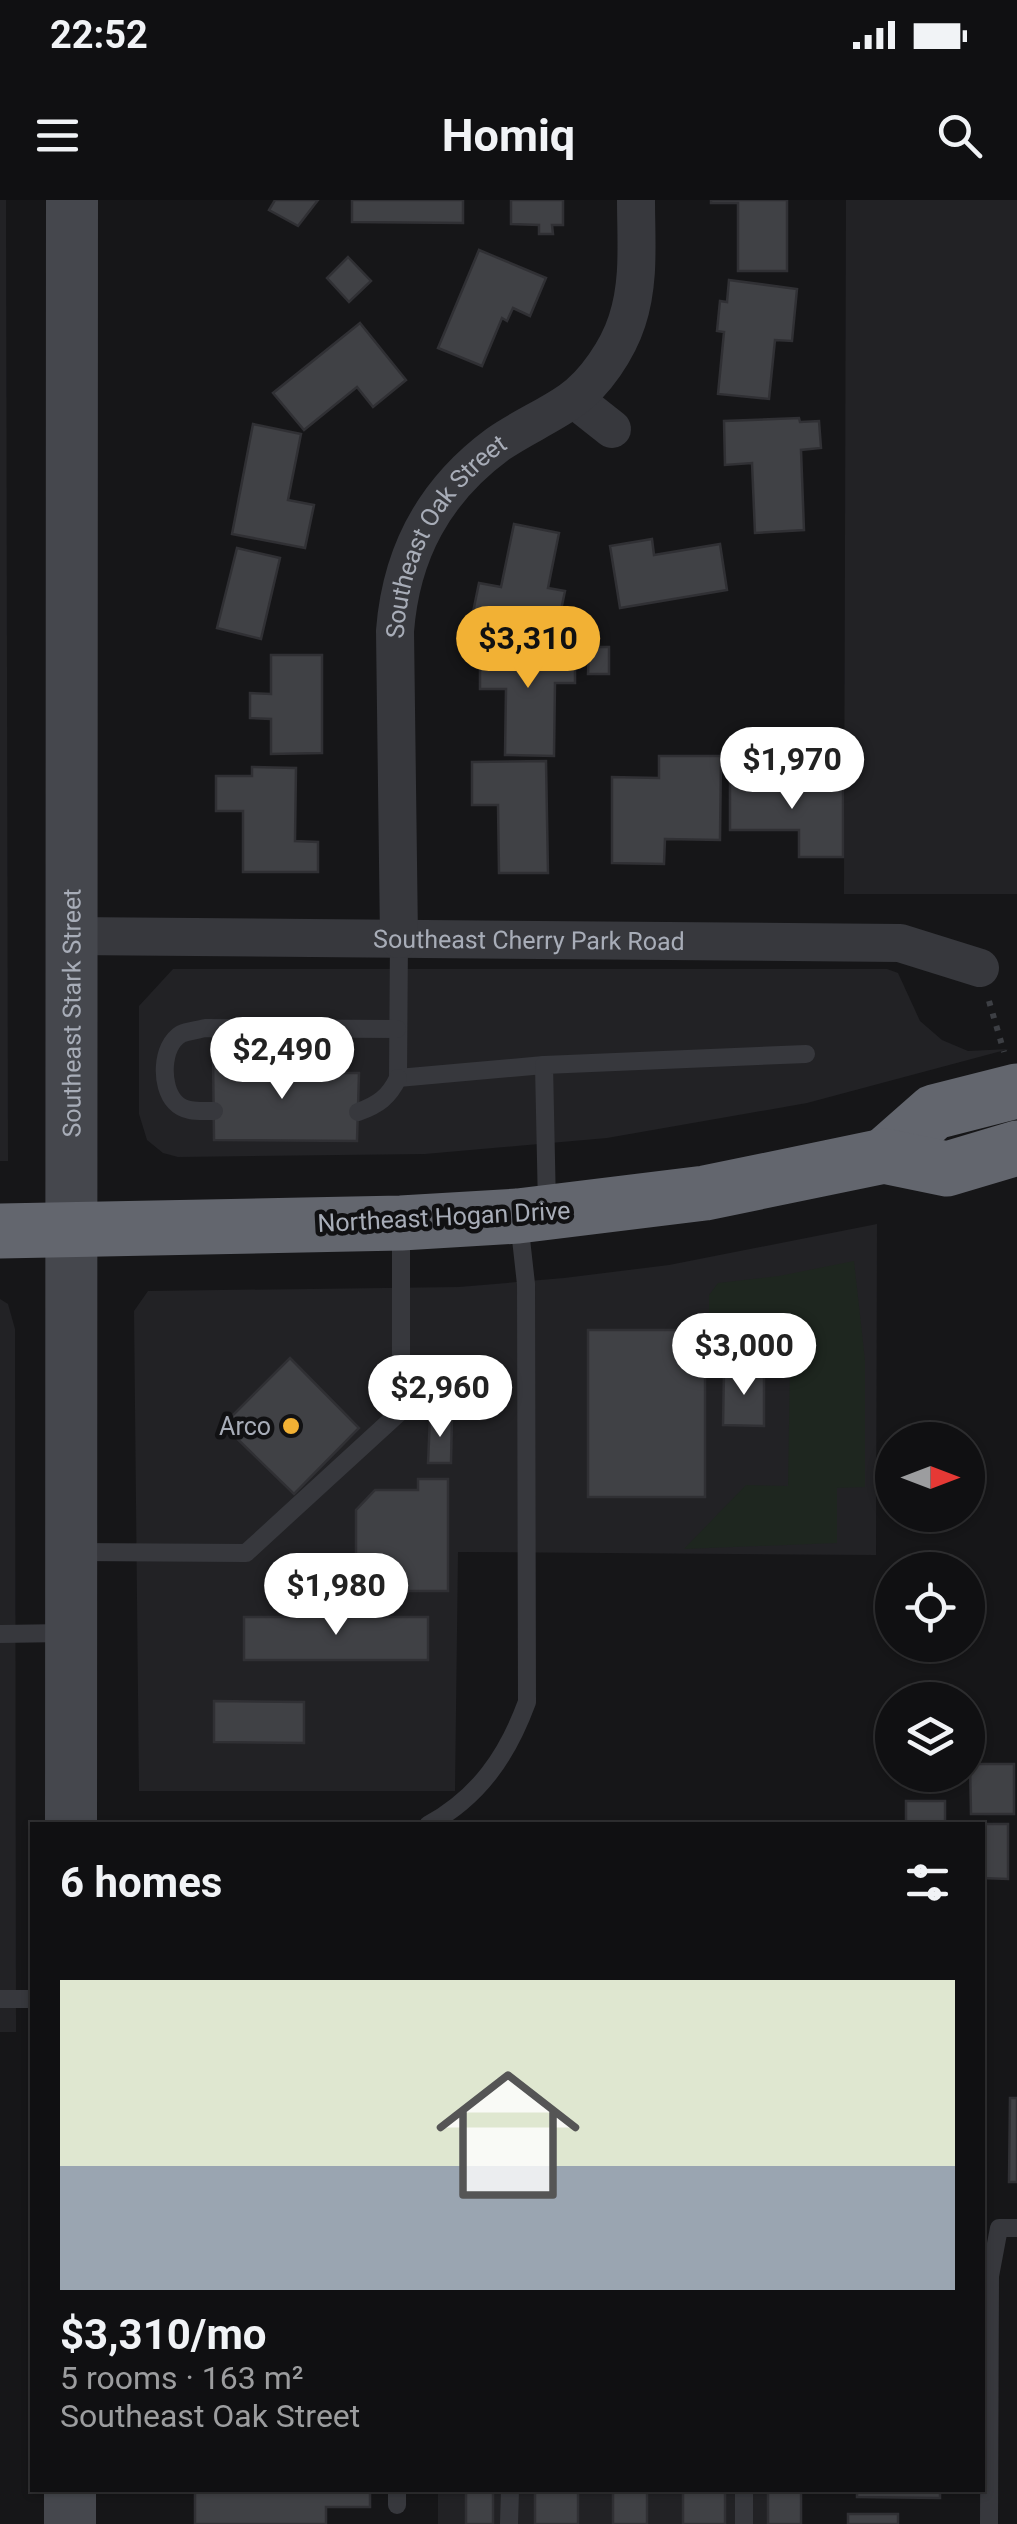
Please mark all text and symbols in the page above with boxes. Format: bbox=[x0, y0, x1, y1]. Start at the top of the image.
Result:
text: 22:52 bbox=[50, 13, 148, 57]
icon: menu bbox=[30, 108, 85, 163]
icon: search bbox=[932, 108, 987, 163]
text: Homiq bbox=[442, 109, 575, 162]
street label: Southeast Oak Street bbox=[380, 428, 512, 639]
pin: $3,310 bbox=[447, 606, 609, 691]
text: $3,310 bbox=[478, 619, 578, 657]
pin: $1,970 bbox=[711, 727, 873, 812]
text: $1,970 bbox=[742, 740, 842, 778]
street label: Southeast Stark Street bbox=[57, 888, 86, 1138]
street label: Southeast Cherry Park Road bbox=[373, 924, 685, 956]
pin: $2,490 bbox=[201, 1017, 363, 1102]
text: $2,490 bbox=[232, 1030, 332, 1068]
street label: Northeast Hogan Drive bbox=[317, 1196, 571, 1238]
pin: $3,000 bbox=[663, 1313, 825, 1398]
text: $3,000 bbox=[694, 1326, 794, 1364]
pin: $2,960 bbox=[359, 1355, 521, 1440]
text: $2,960 bbox=[390, 1368, 490, 1406]
place label: Arco bbox=[219, 1412, 271, 1441]
marker: Arco bbox=[280, 1415, 302, 1437]
north arrow bbox=[875, 1422, 985, 1532]
map controls bbox=[875, 1422, 985, 1792]
button: locate bbox=[875, 1552, 985, 1662]
pin: $1,980 bbox=[255, 1553, 417, 1638]
text: $1,980 bbox=[286, 1566, 386, 1604]
button: layers bbox=[875, 1682, 985, 1792]
icon: filters bbox=[900, 1855, 955, 1910]
text: 6 homes bbox=[60, 1858, 222, 1907]
icon: home bbox=[418, 2045, 598, 2225]
text: $3,310/mo bbox=[60, 2310, 267, 2359]
text: 5 rooms · 163 m² bbox=[60, 2359, 303, 2397]
text: Southeast Oak Street bbox=[60, 2397, 360, 2435]

